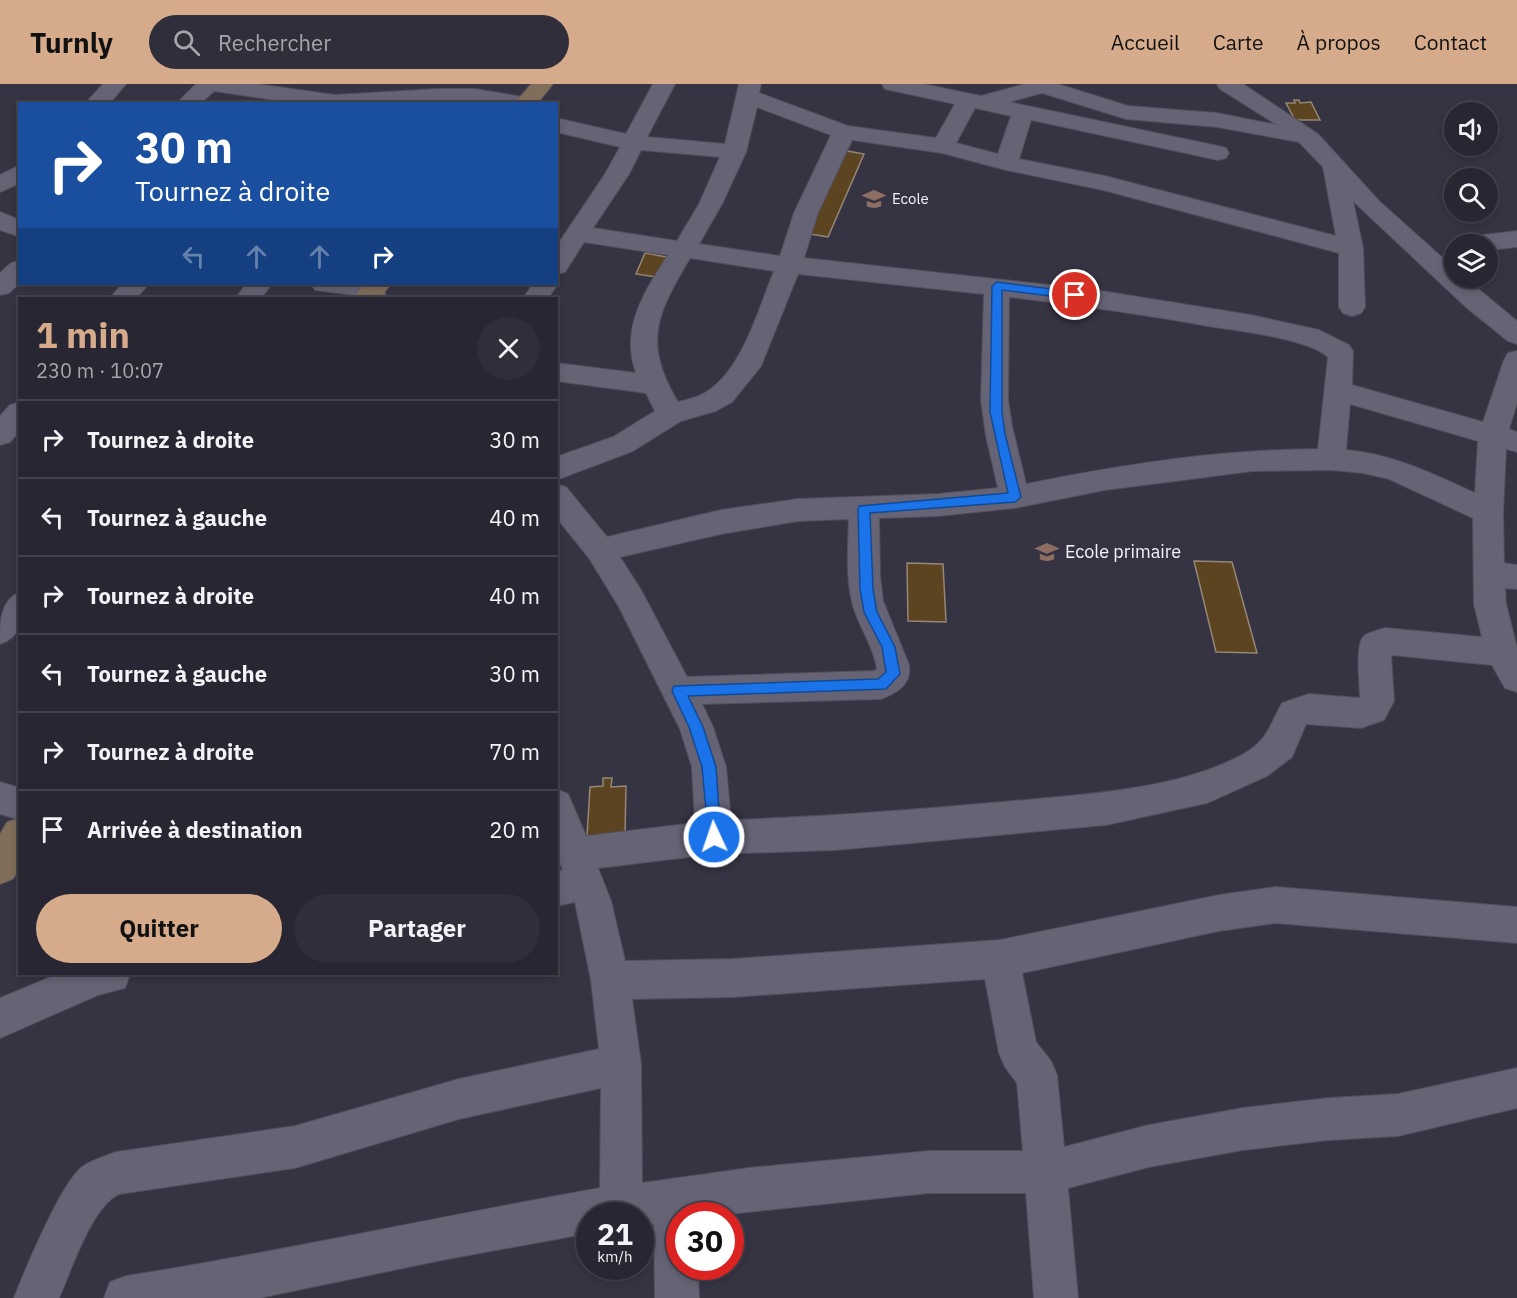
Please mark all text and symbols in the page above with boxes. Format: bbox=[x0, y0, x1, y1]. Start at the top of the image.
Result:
search box bbox=[149, 15, 569, 69]
text: Turnly bbox=[30, 24, 113, 61]
icon: search bbox=[170, 26, 203, 59]
text: Rechercher bbox=[218, 28, 331, 57]
text: Accueil bbox=[1111, 28, 1180, 56]
text: Carte bbox=[1213, 28, 1264, 56]
text: À propos bbox=[1297, 28, 1381, 56]
text: Contact bbox=[1414, 28, 1487, 56]
map controls bbox=[1444, 102, 1498, 288]
button: sound bbox=[1444, 102, 1498, 156]
text: 30 m bbox=[135, 120, 233, 175]
icon: right bbox=[36, 126, 114, 204]
button: search bbox=[1444, 168, 1498, 222]
text: Tournez à droite bbox=[135, 173, 330, 208]
school or university icon: Ecole bbox=[861, 186, 887, 212]
place label: Ecole bbox=[892, 189, 929, 208]
button: layers bbox=[1444, 234, 1498, 288]
icon: left bbox=[177, 240, 210, 273]
icon: ahead bbox=[240, 240, 273, 273]
icon: ahead bbox=[303, 240, 336, 273]
icon: right bbox=[366, 240, 399, 273]
pin bbox=[1049, 269, 1100, 320]
icon: arrive bbox=[1058, 278, 1091, 311]
text: 1 min bbox=[36, 311, 130, 358]
button: close bbox=[477, 317, 540, 380]
text: 230 m · 10:07 bbox=[36, 357, 164, 384]
icon: right bbox=[36, 423, 69, 456]
text: Tournez à droite bbox=[87, 425, 254, 454]
text: 30 m bbox=[489, 425, 540, 454]
icon: left bbox=[36, 501, 69, 534]
text: Tournez à gauche bbox=[87, 503, 267, 532]
text: 40 m bbox=[489, 503, 540, 532]
school or university icon: Ecole primaire bbox=[1034, 539, 1060, 565]
place label: Ecole primaire bbox=[1065, 540, 1181, 563]
icon: right bbox=[36, 579, 69, 612]
text: Tournez à droite bbox=[87, 581, 254, 610]
text: 40 m bbox=[489, 581, 540, 610]
icon: left bbox=[36, 657, 69, 690]
text: Tournez à gauche bbox=[87, 659, 267, 688]
text: 30 m bbox=[489, 659, 540, 688]
icon: right bbox=[36, 735, 69, 768]
text: Tournez à droite bbox=[87, 737, 254, 766]
text: 70 m bbox=[489, 737, 540, 766]
position arrow bbox=[682, 805, 746, 869]
icon: arrive bbox=[36, 813, 69, 846]
text: Arrivée à destination bbox=[87, 815, 303, 844]
text: 20 m bbox=[489, 815, 540, 844]
button: Quitter bbox=[36, 894, 282, 963]
button: Partager bbox=[294, 894, 540, 963]
speed limit sign: 30 bbox=[666, 1202, 744, 1280]
text: 21 bbox=[597, 1214, 633, 1253]
text: km/h bbox=[597, 1247, 633, 1266]

